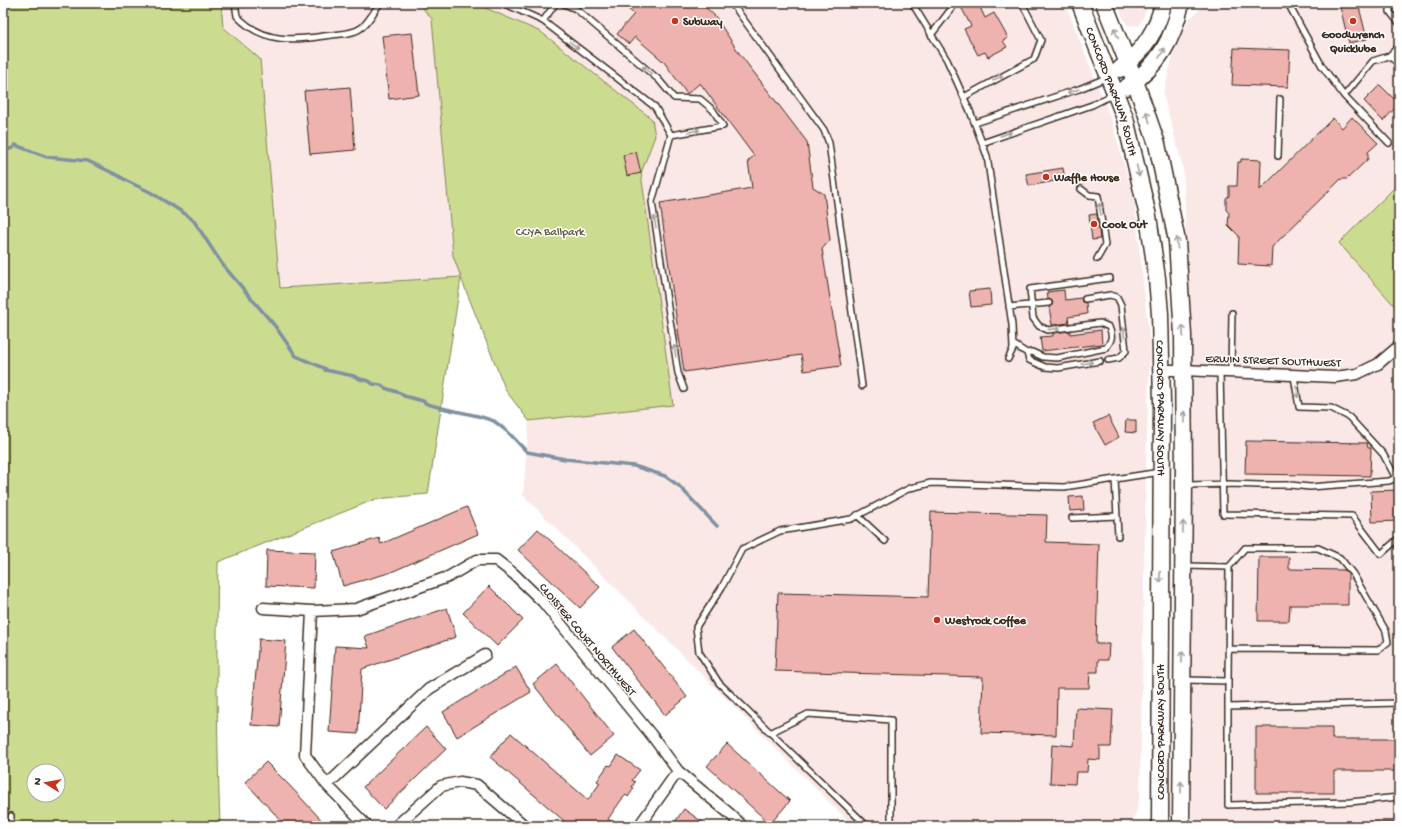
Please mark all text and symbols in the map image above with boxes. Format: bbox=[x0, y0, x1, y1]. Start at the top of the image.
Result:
marker: Subway bbox=[670, 16, 680, 26]
place label: Subway bbox=[683, 16, 722, 30]
marker: Goodwrench Quicklube bbox=[1348, 16, 1358, 26]
street label: CONCORD PARKWAY SOUTH bbox=[1081, 25, 1139, 158]
one-way arrow bbox=[1112, 27, 1119, 39]
place label: Goodwrench Quicklube bbox=[1321, 29, 1385, 57]
one-way arrow bbox=[568, 41, 579, 49]
one-way arrow bbox=[1158, 47, 1166, 59]
one-way arrow bbox=[643, 66, 653, 75]
one-way arrow bbox=[992, 74, 1004, 82]
one-way arrow bbox=[1067, 88, 1080, 95]
one-way arrow bbox=[1144, 110, 1151, 123]
one-way arrow bbox=[687, 127, 700, 135]
one-way arrow bbox=[1000, 130, 1012, 138]
one-way arrow bbox=[1135, 164, 1143, 177]
marker: Waffle House bbox=[1041, 172, 1051, 182]
place label: Waffle House bbox=[1053, 172, 1120, 186]
one-way arrow bbox=[1096, 203, 1104, 216]
one-way arrow bbox=[651, 216, 659, 229]
marker: Cook Out bbox=[1089, 219, 1099, 229]
place label: Cook Out bbox=[1101, 219, 1148, 233]
park label: CCYA Ballpark bbox=[516, 226, 586, 240]
one-way arrow bbox=[1173, 237, 1180, 250]
one-way arrow bbox=[1047, 325, 1060, 333]
one-way arrow bbox=[1179, 325, 1186, 338]
one-way arrow bbox=[1120, 327, 1128, 340]
street label: CONCORD PARKWAY SOUTH bbox=[1152, 340, 1167, 476]
one-way arrow bbox=[671, 345, 679, 358]
street label: ERWIN STREET SOUTHWEST bbox=[1205, 353, 1342, 371]
one-way arrow bbox=[1080, 359, 1093, 367]
one-way arrow bbox=[1293, 385, 1301, 398]
one-way arrow bbox=[1180, 411, 1188, 424]
one-way arrow bbox=[1180, 521, 1187, 534]
one-way arrow bbox=[1156, 570, 1164, 583]
street label: CLOISTER COURT NORTHWEST bbox=[535, 581, 639, 701]
marker: Westrock Coffee bbox=[932, 615, 942, 625]
place label: Westrock Coffee bbox=[944, 615, 1027, 629]
one-way arrow bbox=[1178, 651, 1186, 664]
street label: CONCORD PARKWAY SOUTH bbox=[1155, 664, 1169, 800]
north arrow bbox=[26, 763, 66, 803]
text: N bbox=[32, 777, 45, 786]
one-way arrow bbox=[1177, 781, 1185, 794]

